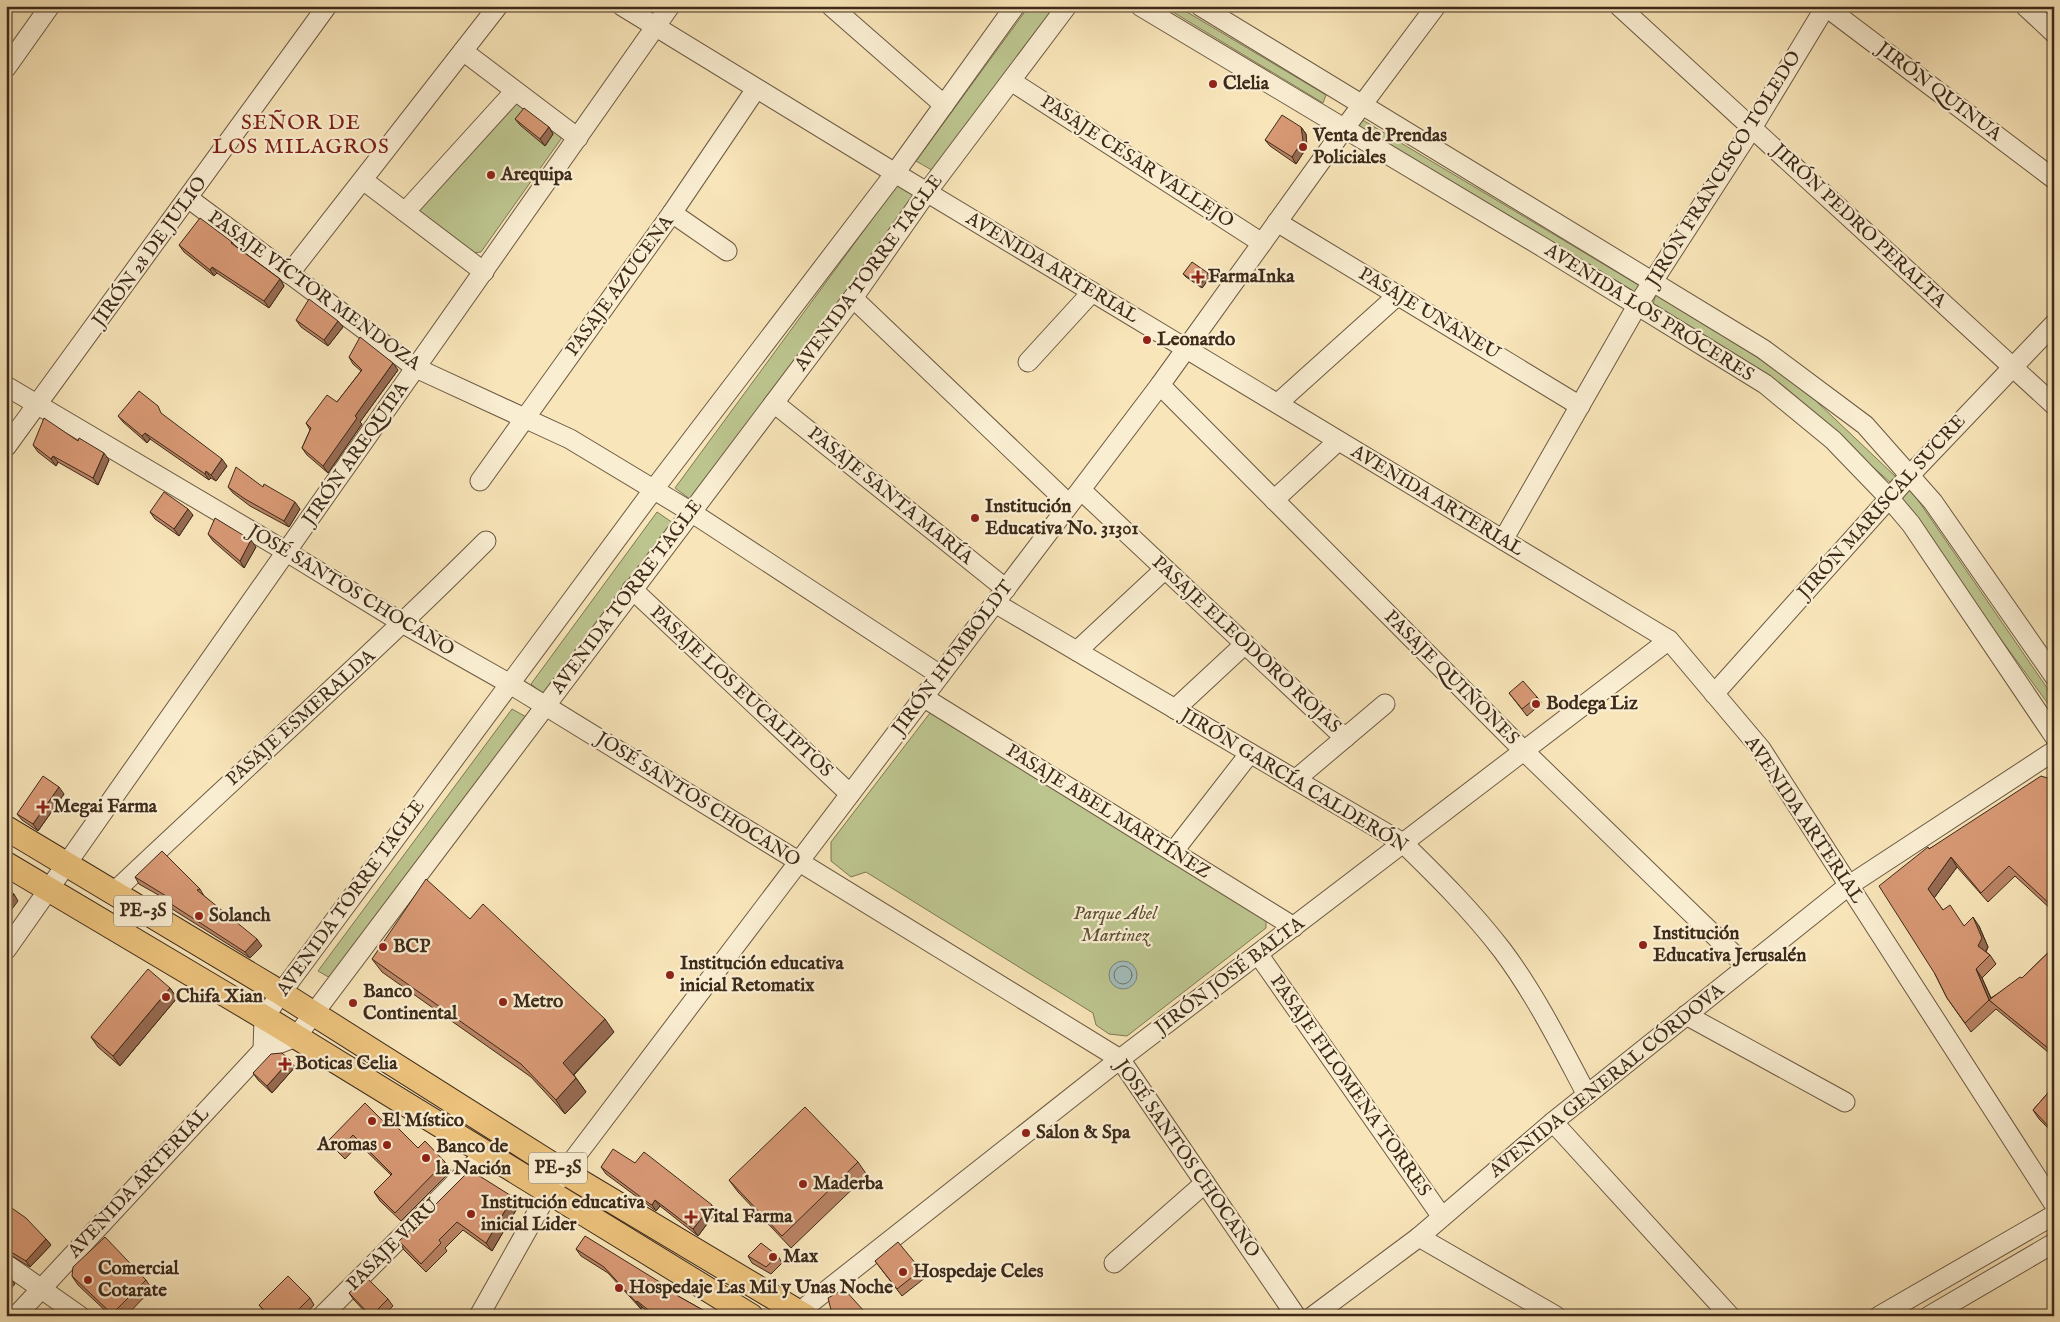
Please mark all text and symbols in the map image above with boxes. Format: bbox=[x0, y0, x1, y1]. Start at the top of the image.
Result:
street label: JIRÓN QUINUA bbox=[1870, 35, 2008, 147]
street label: JIRÓN FRANCISCO TOLEDO bbox=[1639, 46, 1807, 293]
place label: Clelia bbox=[1223, 72, 1270, 96]
marker: Clelia bbox=[1207, 78, 1219, 90]
street label: PASAJE CÉSAR VALLEJO bbox=[1036, 90, 1239, 234]
district label: SEÑOR DE LOS MILAGROS bbox=[212, 109, 390, 161]
place label: Venta de Prendas Policiales bbox=[1312, 124, 1447, 170]
street label: JIRÓN PEDRO PERALTA bbox=[1765, 137, 1953, 314]
marker: Venta de Prendas Policiales bbox=[1297, 141, 1309, 153]
place label: Arequipa bbox=[500, 163, 573, 187]
marker: Arequipa bbox=[485, 169, 497, 181]
street label: AVENIDA TORRE TAGLE bbox=[789, 170, 948, 377]
street label: JIRÓN 28 DE JULIO bbox=[85, 171, 213, 333]
street label: PASAJE VÍCTOR MENDOZA bbox=[203, 205, 427, 377]
street label: AVENIDA ARTERIAL bbox=[961, 206, 1143, 329]
street label: PASAJE AZUCENA bbox=[561, 210, 680, 361]
street label: AVENIDA LOS PRÓCERES bbox=[1539, 237, 1759, 387]
street label: PASAJE UNANEU bbox=[1354, 262, 1505, 366]
place label: FarmaInka bbox=[1208, 265, 1295, 289]
marker: FarmaInka bbox=[1192, 271, 1204, 283]
place label: Leonardo bbox=[1157, 328, 1235, 352]
marker: Leonardo bbox=[1141, 334, 1153, 346]
street label: JIRÓN AREQUIPA bbox=[296, 376, 415, 532]
street label: JIRÓN MARISCAL SUCRE bbox=[1791, 409, 1971, 606]
street label: PASAJE SANTA MARÍA bbox=[802, 421, 979, 571]
street label: AVENIDA ARTERIAL bbox=[1346, 439, 1528, 562]
street label: AVENIDA TORRE TAGLE bbox=[545, 495, 708, 700]
place label: Institución Educativa No. 31301 bbox=[985, 495, 1139, 541]
marker: Institución Educativa No. 31301 bbox=[969, 512, 981, 524]
street label: JOSÉ SANTOS CHOCANO bbox=[242, 518, 459, 662]
street label: PASAJE ELEODORO ROJAS bbox=[1146, 551, 1346, 739]
street label: JIRÓN HUMBOLDT bbox=[885, 575, 1019, 741]
street label: PASAJE LOS EUCALIPTOS bbox=[645, 601, 837, 783]
street label: PASAJE QUIÑONES bbox=[1378, 605, 1524, 751]
street label: PASAJE ESMERALDA bbox=[221, 644, 382, 791]
place label: Bodega Liz bbox=[1546, 692, 1638, 716]
marker: Bodega Liz bbox=[1530, 698, 1542, 710]
street label: JIRÓN GARCÍA CALDERÓN bbox=[1174, 702, 1412, 858]
street label: JOSÉ SANTOS CHOCANO bbox=[590, 725, 805, 873]
street label: AVENIDA ARTERIAL bbox=[1738, 731, 1869, 909]
street label: PASAJE ABEL MARTÍNEZ bbox=[1001, 738, 1215, 885]
place label: Megai Farma bbox=[53, 795, 158, 819]
street label: AVENIDA TORRE TAGLE bbox=[271, 795, 430, 1002]
marker: Megai Farma bbox=[37, 801, 49, 813]
road number: PE-3S bbox=[114, 896, 172, 926]
park label: Parque Abel Martinez bbox=[1073, 902, 1158, 948]
place label: Solanch bbox=[209, 904, 272, 928]
marker: Solanch bbox=[193, 910, 205, 922]
street label: JIRÓN JOSÉ BALTA bbox=[1148, 911, 1310, 1041]
place label: Institución Educativa Jerusalén bbox=[1653, 922, 1806, 968]
place label: BCP bbox=[393, 935, 430, 959]
marker: Institución Educativa Jerusalén bbox=[1637, 939, 1649, 951]
marker: BCP bbox=[377, 941, 389, 953]
place label: Institución educativa inicial Retomatix bbox=[680, 952, 844, 998]
marker: Institución educativa inicial Retomatix bbox=[664, 969, 676, 981]
street label: PASAJE FILOMENA TORRES bbox=[1264, 971, 1436, 1201]
street label: AVENIDA GENERAL CÓRDOVA bbox=[1483, 977, 1730, 1184]
place label: Banco Continental bbox=[363, 980, 458, 1026]
place label: Chifa Xian bbox=[176, 985, 263, 1009]
place label: Metro bbox=[513, 990, 563, 1014]
marker: Chifa Xian bbox=[160, 991, 172, 1003]
marker: Metro bbox=[497, 996, 509, 1008]
marker: Banco Continental bbox=[347, 997, 359, 1009]
place label: Boticas Celia bbox=[295, 1052, 398, 1076]
street label: JOSÉ SANTOS CHOCANO bbox=[1108, 1053, 1266, 1263]
marker: Boticas Celia bbox=[279, 1058, 291, 1070]
street label: AVENIDA ARTERIAL bbox=[62, 1102, 215, 1264]
place label: El Místico bbox=[382, 1109, 464, 1133]
marker: El Místico bbox=[366, 1115, 378, 1127]
place label: Salon & Spa bbox=[1036, 1121, 1131, 1145]
marker: Salon & Spa bbox=[1020, 1127, 1032, 1139]
place label: Aromas bbox=[316, 1133, 377, 1157]
place label: Banco de la Nación bbox=[435, 1135, 511, 1181]
marker: Aromas bbox=[381, 1139, 393, 1151]
marker: Banco de la Nación bbox=[420, 1152, 432, 1164]
road number: PE-3S bbox=[529, 1152, 587, 1184]
place label: Maderba bbox=[813, 1172, 884, 1196]
marker: Maderba bbox=[797, 1178, 809, 1190]
place label: Institución educativa inicial Lider bbox=[481, 1191, 645, 1237]
street label: PASAJE VIRU bbox=[342, 1193, 445, 1296]
place label: Vital Farma bbox=[700, 1205, 793, 1229]
marker: Institución educativa inicial Lider bbox=[465, 1208, 477, 1220]
marker: Vital Farma bbox=[685, 1211, 697, 1223]
place label: Max bbox=[783, 1245, 819, 1269]
marker: Max bbox=[767, 1251, 779, 1263]
place label: Comercial Cotarate bbox=[98, 1257, 180, 1303]
place label: Hospedaje Celes bbox=[913, 1260, 1044, 1284]
marker: Hospedaje Celes bbox=[897, 1266, 909, 1278]
marker: Comercial Cotarate bbox=[82, 1274, 94, 1286]
place label: Hospedaje Las Mil y Unas Noche bbox=[629, 1276, 893, 1300]
marker: Hospedaje Las Mil y Unas Noche bbox=[613, 1282, 625, 1294]

